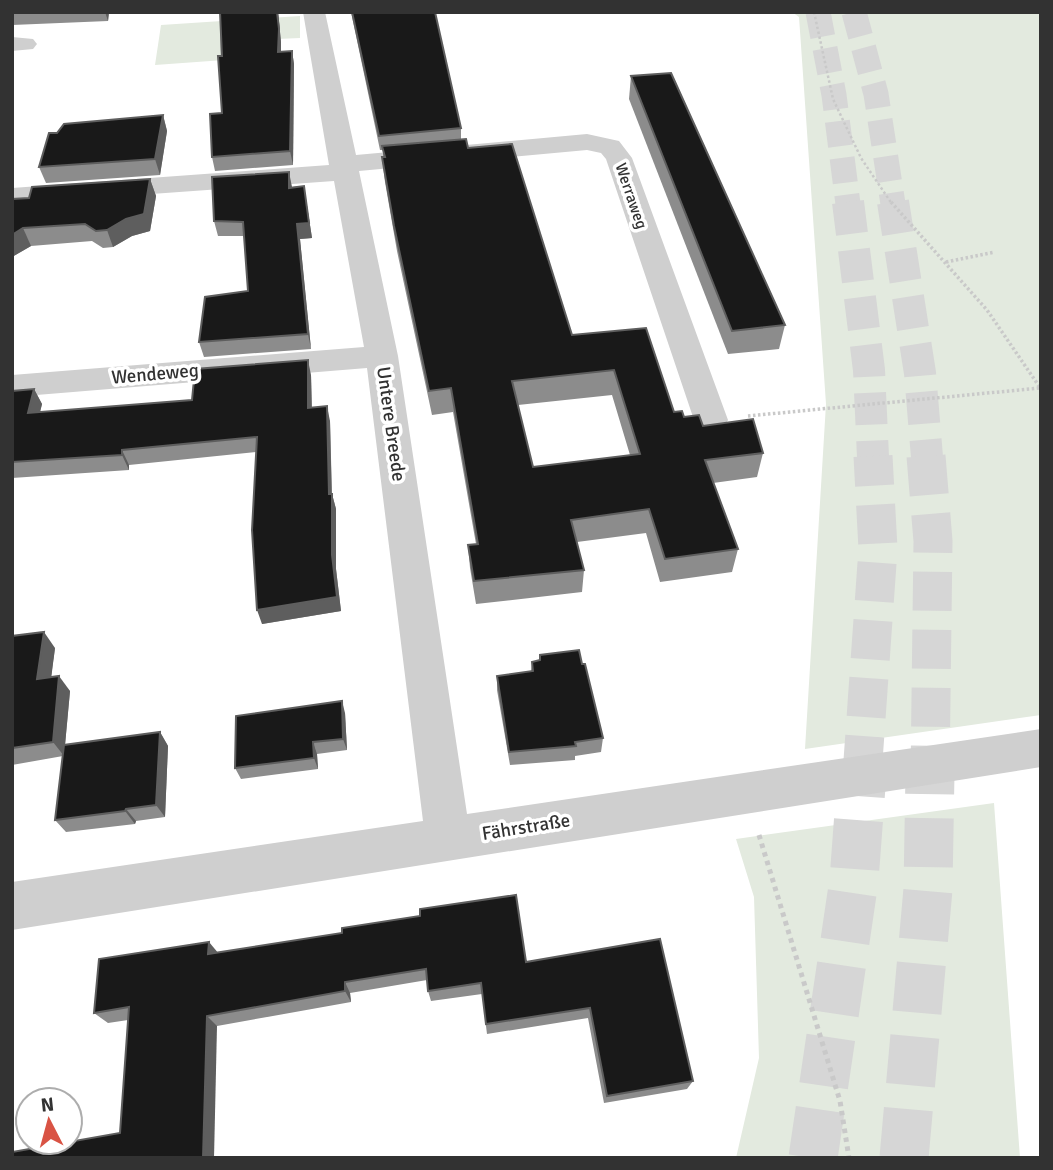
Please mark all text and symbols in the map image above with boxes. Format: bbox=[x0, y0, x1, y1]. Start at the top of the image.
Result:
street label: Werraweg bbox=[610, 160, 652, 232]
street label: Wendeweg bbox=[110, 358, 200, 390]
street label: Untere Breede bbox=[371, 365, 411, 483]
street label: Fährstraße bbox=[480, 808, 572, 846]
north arrow bbox=[14, 1086, 84, 1156]
text: N bbox=[40, 1092, 55, 1118]

